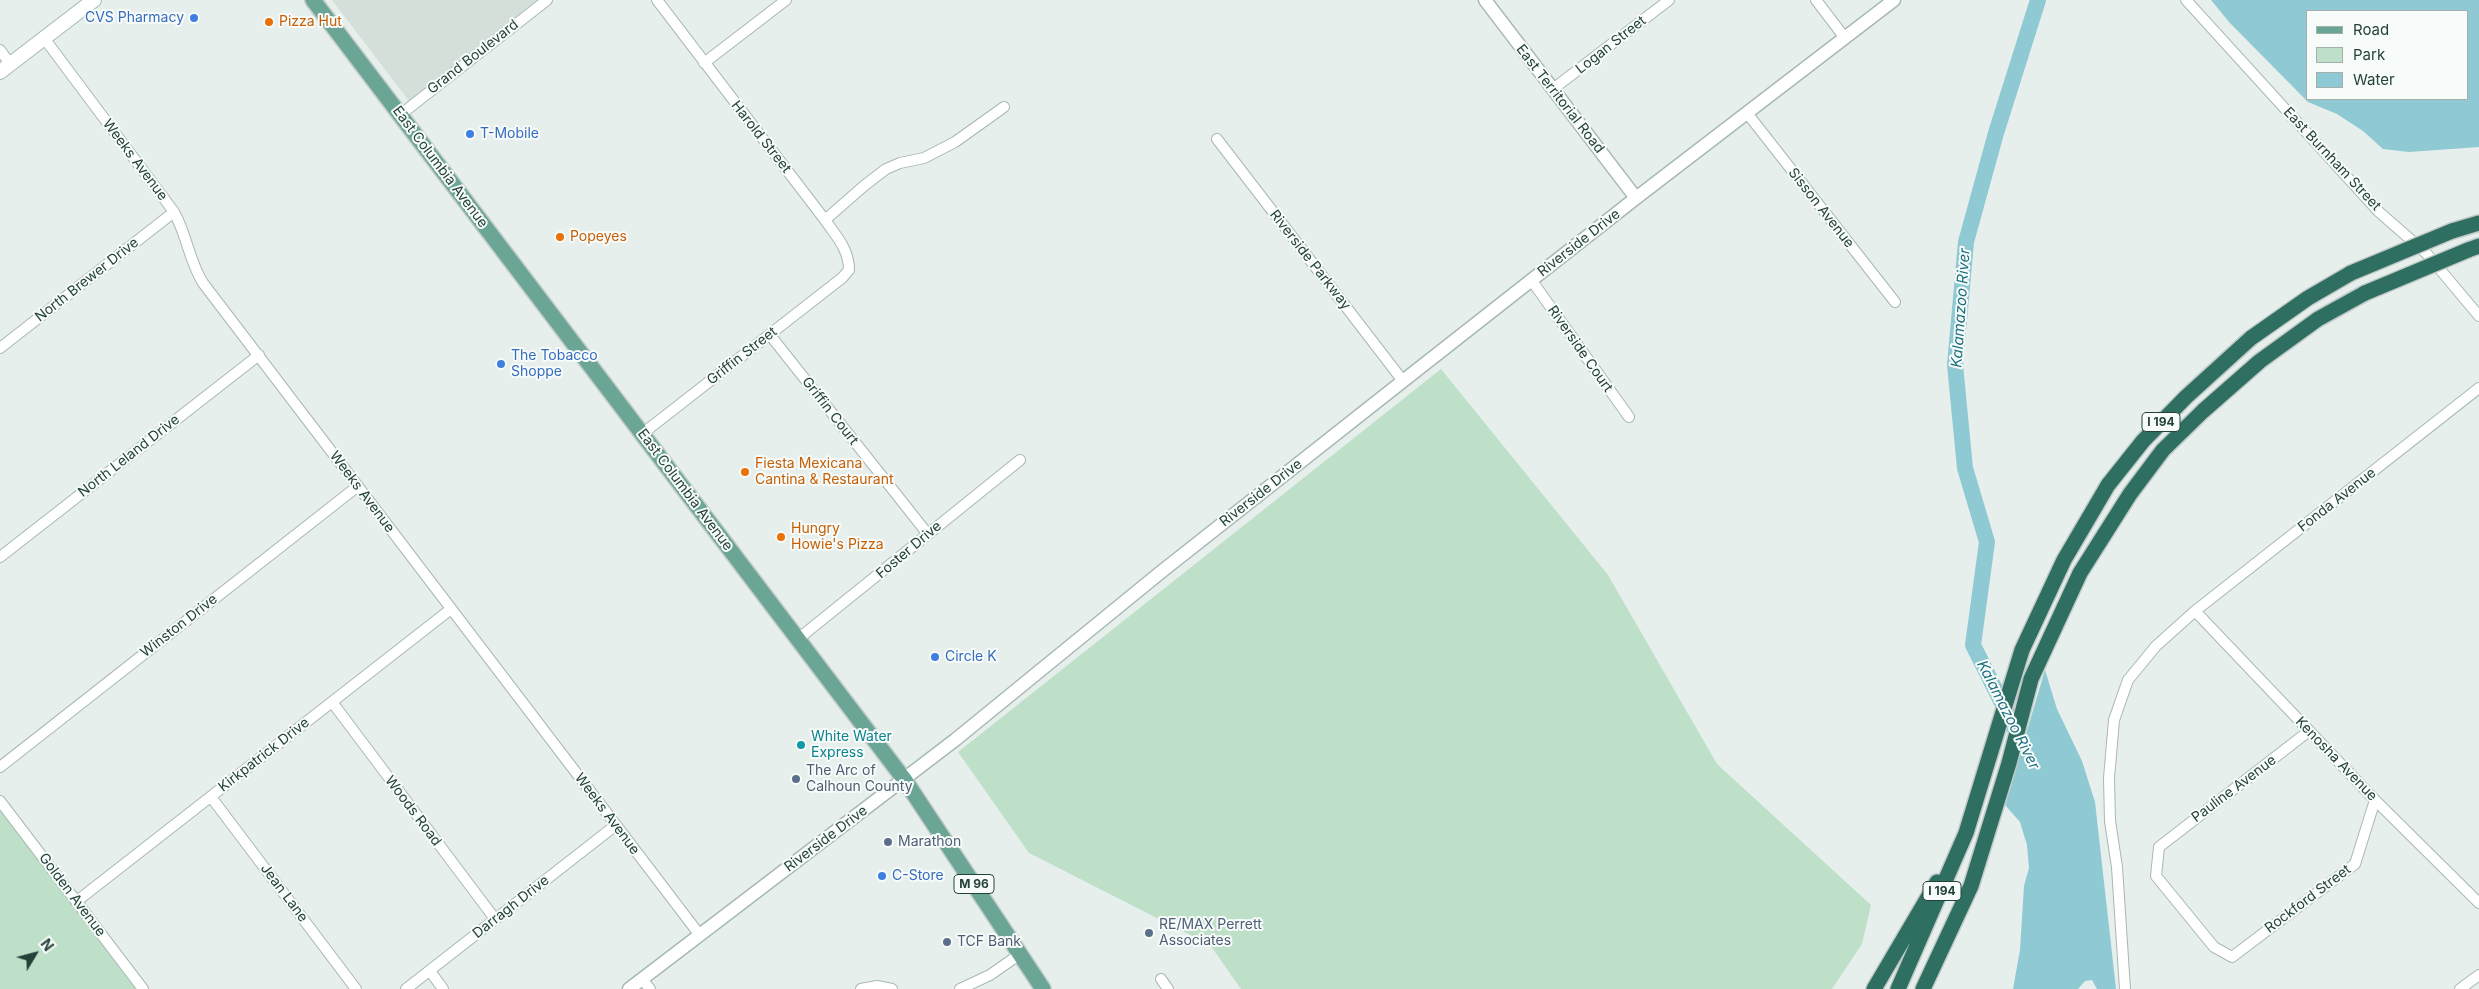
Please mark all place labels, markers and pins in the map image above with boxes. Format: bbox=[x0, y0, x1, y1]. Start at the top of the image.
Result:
place label: CVS Pharmacy bbox=[85, 10, 184, 26]
marker: CVS Pharmacy bbox=[188, 12, 200, 24]
place label: Pizza Hut bbox=[279, 14, 342, 30]
marker: Pizza Hut bbox=[263, 16, 275, 28]
place label: T-Mobile bbox=[480, 126, 539, 142]
marker: T-Mobile bbox=[464, 128, 476, 140]
place label: Popeyes bbox=[570, 229, 627, 245]
marker: Popeyes bbox=[554, 231, 566, 243]
place label: The Tobacco Shoppe bbox=[511, 348, 598, 381]
marker: The Tobacco Shoppe bbox=[495, 358, 507, 370]
place label: Fiesta Mexicana Cantina & Restaurant bbox=[755, 456, 893, 488]
marker: Fiesta Mexicana Cantina & Restaurant bbox=[739, 466, 751, 478]
place label: Hungry Howie's Pizza bbox=[791, 521, 884, 554]
marker: Hungry Howie's Pizza bbox=[775, 531, 787, 543]
place label: Circle K bbox=[945, 649, 997, 665]
marker: Circle K bbox=[929, 651, 941, 663]
place label: White Water Express bbox=[811, 729, 892, 762]
marker: White Water Express bbox=[795, 739, 807, 751]
place label: The Arc of Calhoun County bbox=[806, 763, 913, 796]
marker: The Arc of Calhoun County bbox=[790, 773, 802, 785]
place label: Marathon bbox=[898, 834, 961, 850]
marker: Marathon bbox=[882, 836, 894, 848]
place label: C-Store bbox=[892, 868, 944, 884]
marker: C-Store bbox=[876, 870, 888, 882]
place label: RE/MAX Perrett Associates bbox=[1159, 917, 1262, 950]
marker: RE/MAX Perrett Associates bbox=[1143, 927, 1155, 939]
place label: TCF Bank bbox=[957, 934, 1021, 950]
marker: TCF Bank bbox=[941, 936, 953, 948]

